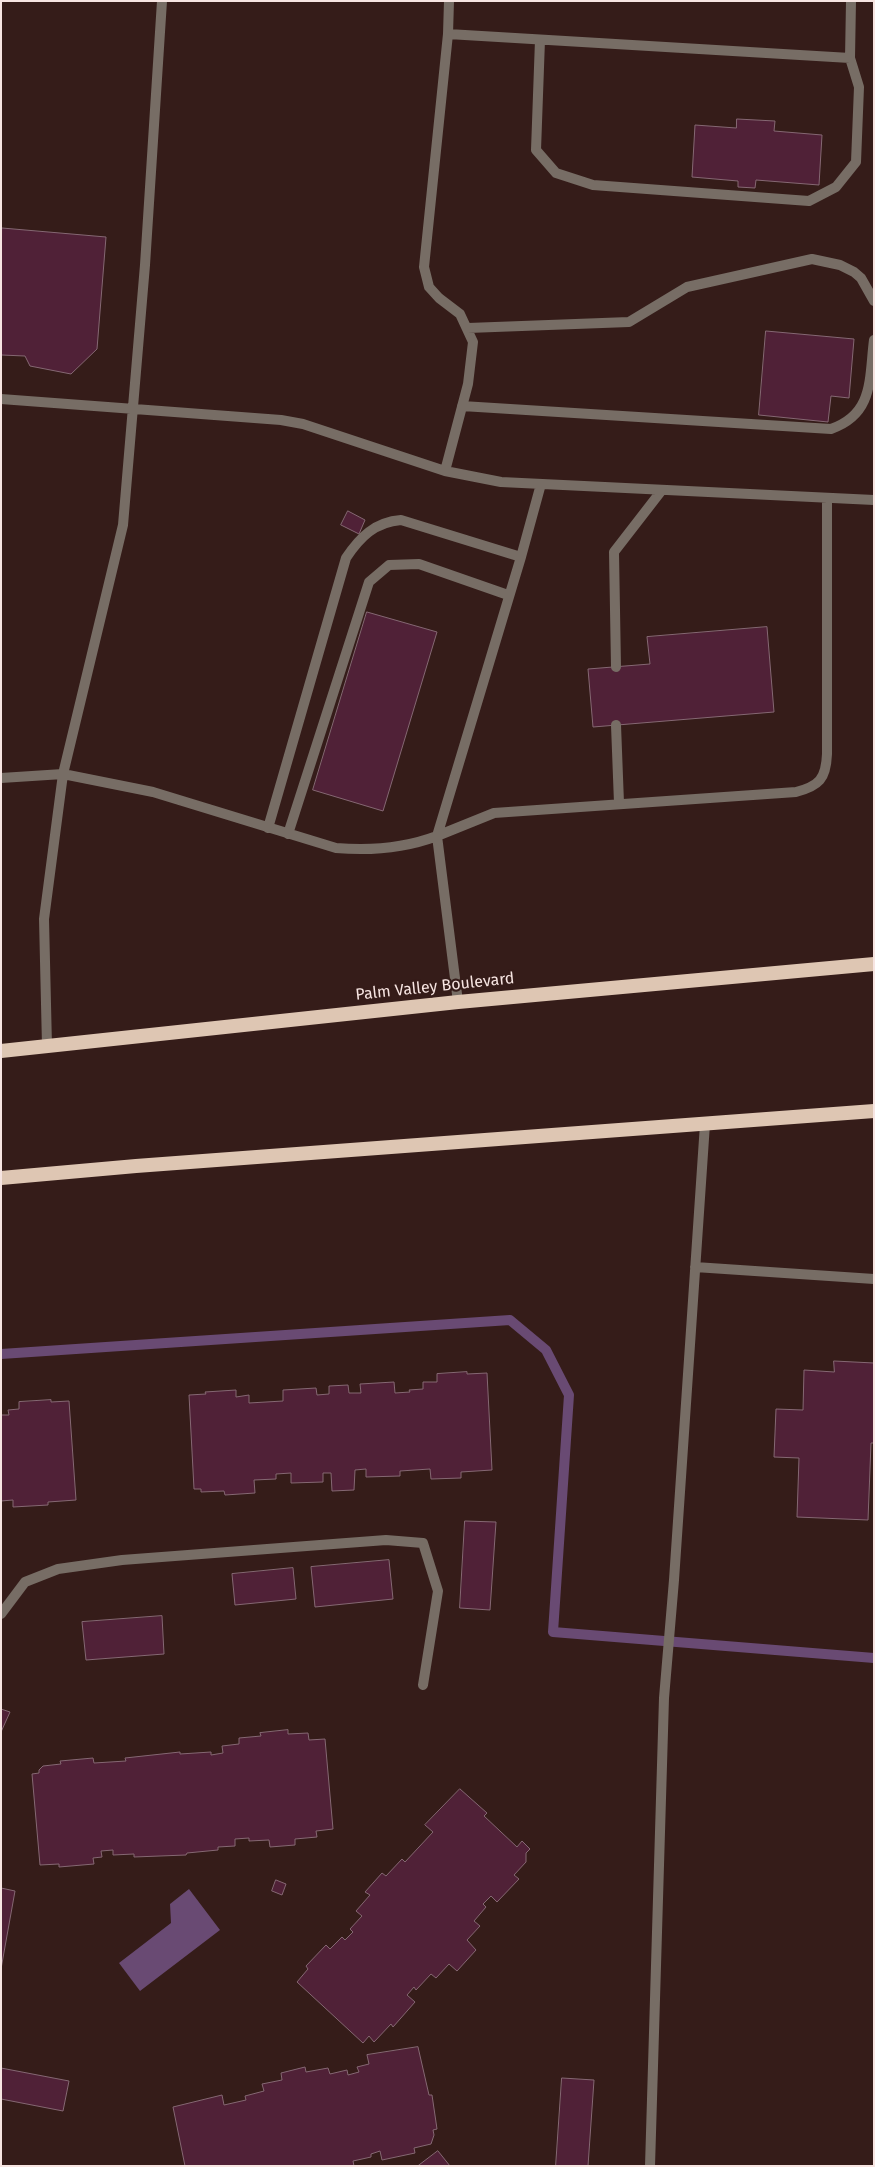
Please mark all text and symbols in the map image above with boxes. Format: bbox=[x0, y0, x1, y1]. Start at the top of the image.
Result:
street label: Palm Valley Boulevard bbox=[355, 969, 515, 1005]

